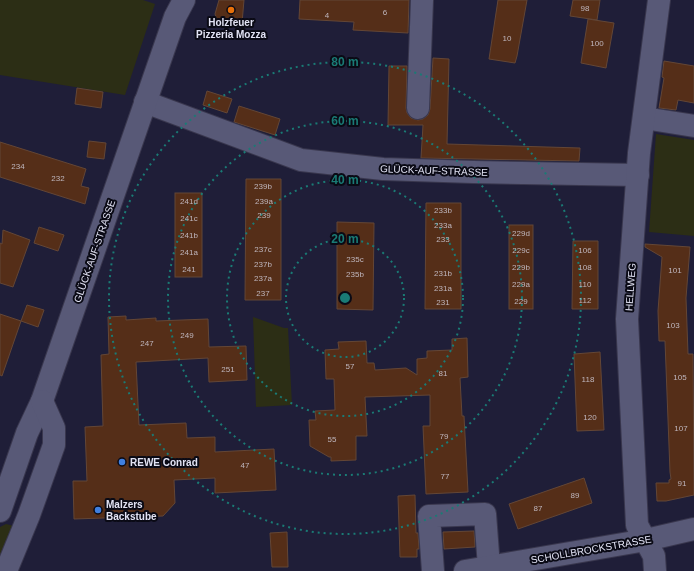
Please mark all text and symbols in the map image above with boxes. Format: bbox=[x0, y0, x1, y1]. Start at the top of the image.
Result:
house number: 98 bbox=[581, 4, 590, 13]
marker: Holzfeuer Pizzeria Mozza bbox=[226, 5, 236, 15]
house number: 6 bbox=[383, 8, 388, 17]
house number: 4 bbox=[325, 11, 330, 20]
place label: Holzfeuer Pizzeria Mozza bbox=[196, 17, 266, 40]
house number: 10 bbox=[503, 34, 512, 43]
house number: 100 bbox=[590, 39, 604, 48]
text: 80 m bbox=[331, 55, 359, 69]
text: 60 m bbox=[331, 114, 359, 128]
house number: 234 bbox=[11, 162, 25, 171]
street label: GLÜCK-AUF-STRASSE bbox=[380, 163, 488, 178]
text: 40 m bbox=[331, 173, 359, 187]
house number: 232 bbox=[51, 174, 65, 183]
house number: 239b bbox=[254, 182, 272, 191]
house number: 241d bbox=[180, 197, 198, 206]
house number: 239a bbox=[255, 197, 273, 206]
street label: GLÜCK-AUF-STRASSE bbox=[72, 198, 117, 304]
house number: 233b bbox=[434, 206, 452, 215]
house number: 239 bbox=[257, 211, 271, 220]
house number: 241c bbox=[180, 214, 198, 223]
house number: 233a bbox=[434, 221, 452, 230]
house number: 229d bbox=[512, 229, 530, 238]
house number: 241b bbox=[180, 231, 198, 240]
text: 20 m bbox=[331, 232, 359, 246]
house number: 233 bbox=[436, 235, 450, 244]
house number: 237c bbox=[254, 245, 272, 254]
house number: 229c bbox=[512, 246, 530, 255]
house number: 106 bbox=[578, 246, 592, 255]
house number: 241a bbox=[180, 248, 198, 257]
house number: 235c bbox=[346, 255, 364, 264]
house number: 237b bbox=[254, 260, 272, 269]
street label: HELLWEG bbox=[623, 262, 638, 311]
house number: 229b bbox=[512, 263, 530, 272]
house number: 108 bbox=[578, 263, 592, 272]
house number: 241 bbox=[182, 265, 196, 274]
house number: 101 bbox=[668, 266, 682, 275]
house number: 231b bbox=[434, 269, 452, 278]
house number: 235b bbox=[346, 270, 364, 279]
house number: 237a bbox=[254, 274, 272, 283]
house number: 229a bbox=[512, 280, 530, 289]
house number: 110 bbox=[579, 280, 592, 289]
house number: 231a bbox=[434, 284, 452, 293]
house number: 237 bbox=[256, 289, 270, 298]
centre of rings bbox=[338, 291, 352, 305]
house number: 112 bbox=[579, 296, 592, 305]
house number: 229 bbox=[514, 297, 528, 306]
house number: 231 bbox=[436, 298, 450, 307]
house number: 103 bbox=[666, 321, 680, 330]
house number: 249 bbox=[180, 331, 194, 340]
house number: 247 bbox=[140, 339, 154, 348]
house number: 57 bbox=[346, 362, 355, 371]
house number: 251 bbox=[221, 365, 235, 374]
house number: 81 bbox=[439, 369, 448, 378]
house number: 105 bbox=[673, 373, 687, 382]
house number: 118 bbox=[582, 375, 595, 384]
house number: 120 bbox=[583, 413, 597, 422]
house number: 107 bbox=[674, 424, 688, 433]
house number: 79 bbox=[440, 432, 449, 441]
house number: 55 bbox=[328, 435, 337, 444]
marker: REWE Conrad bbox=[117, 457, 127, 467]
place label: REWE Conrad bbox=[130, 457, 198, 468]
house number: 47 bbox=[241, 461, 250, 470]
house number: 77 bbox=[441, 472, 450, 481]
house number: 91 bbox=[678, 479, 687, 488]
house number: 89 bbox=[571, 491, 580, 500]
place label: Malzers Backstube bbox=[106, 499, 157, 522]
house number: 87 bbox=[534, 504, 543, 513]
marker: Malzers Backstube bbox=[93, 505, 103, 515]
street label: SCHOLLBROCKSTRASSE bbox=[530, 533, 653, 566]

